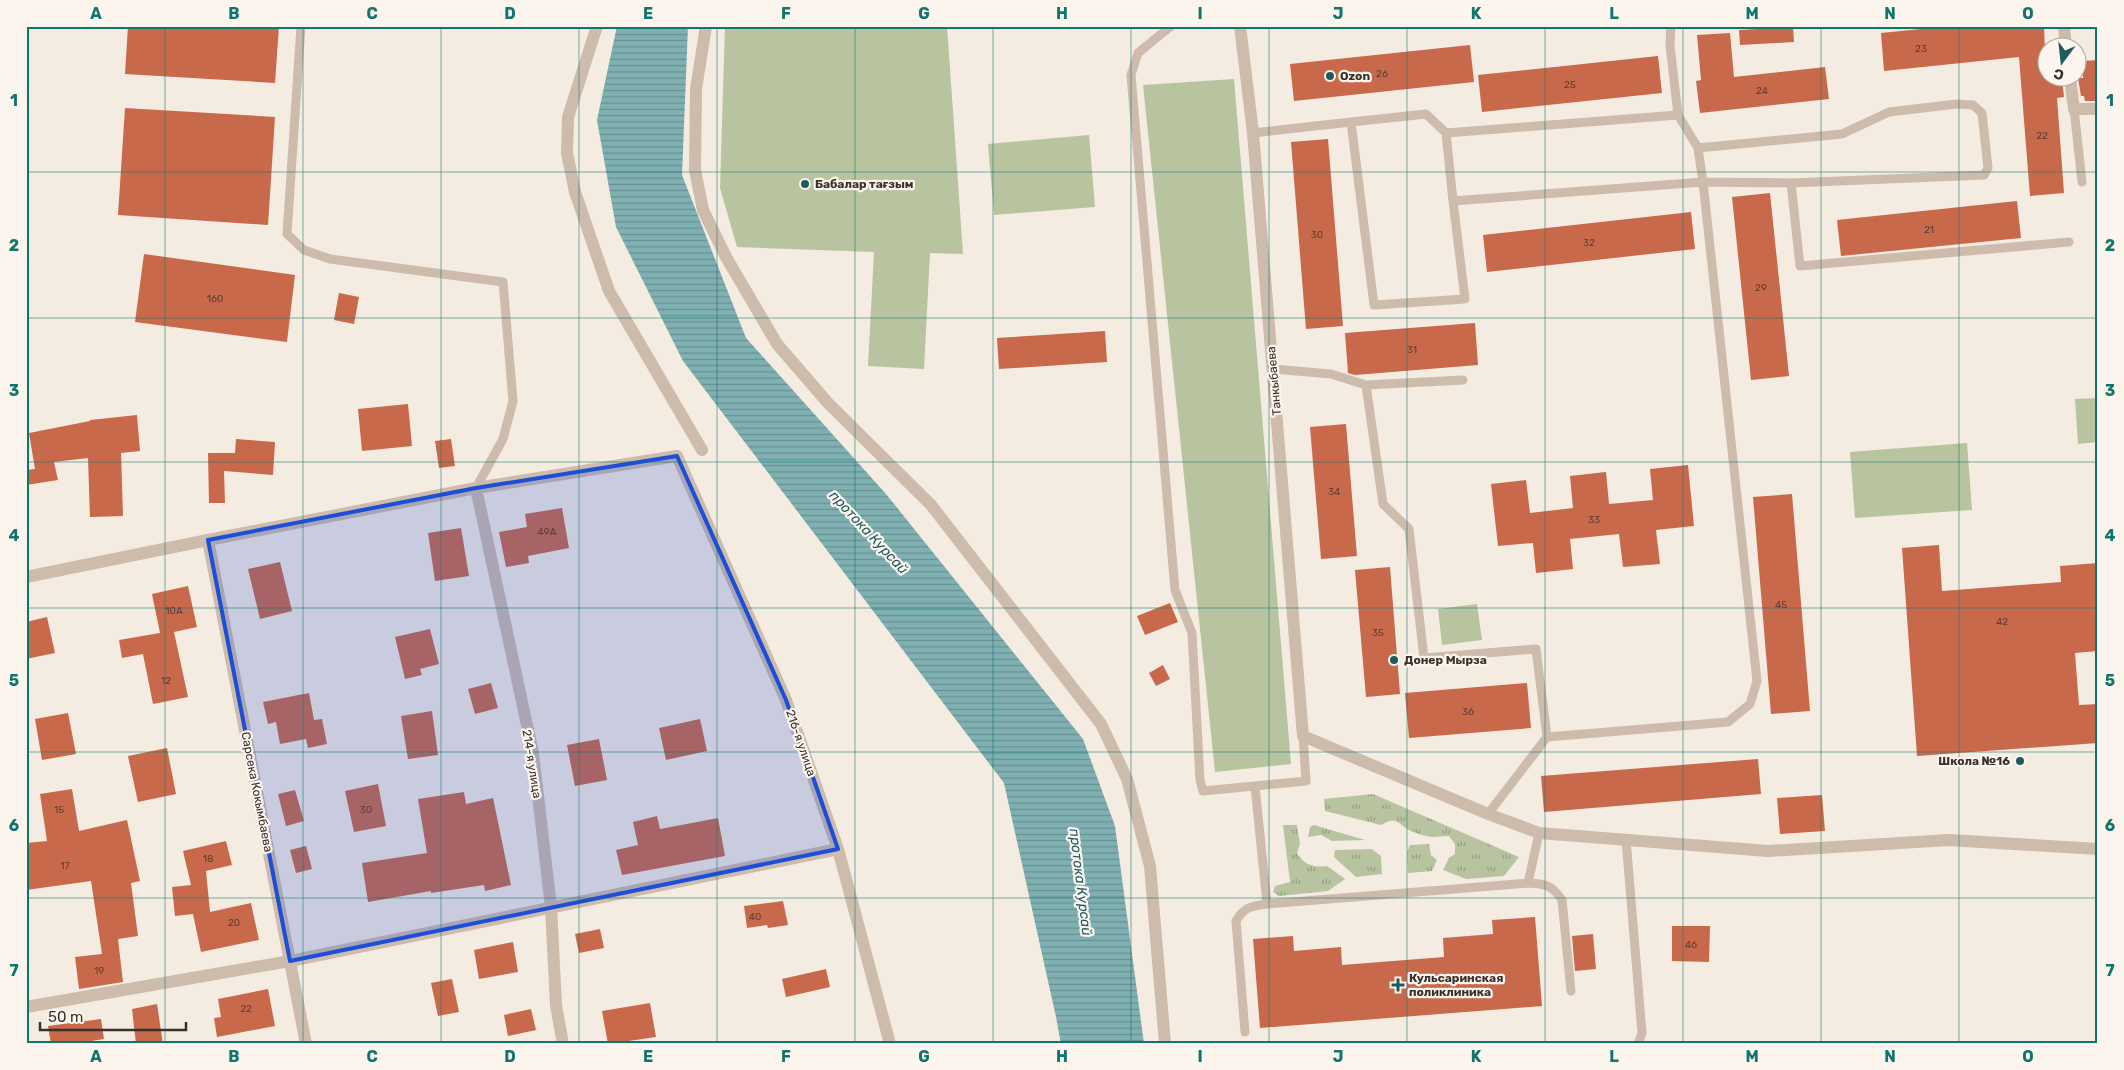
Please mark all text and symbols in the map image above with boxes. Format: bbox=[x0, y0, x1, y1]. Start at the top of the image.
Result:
text: A bbox=[90, 4, 102, 23]
text: B bbox=[228, 4, 240, 23]
text: C bbox=[366, 4, 378, 23]
text: D bbox=[504, 4, 516, 23]
text: E bbox=[643, 4, 653, 23]
text: F bbox=[781, 4, 791, 23]
text: G bbox=[918, 4, 930, 23]
text: H bbox=[1056, 4, 1068, 23]
text: I bbox=[1197, 4, 1203, 23]
text: J bbox=[1333, 4, 1343, 23]
text: K bbox=[1471, 4, 1482, 23]
text: L bbox=[1609, 4, 1619, 23]
text: M bbox=[1745, 4, 1759, 23]
text: N bbox=[1884, 4, 1896, 23]
text: O bbox=[2022, 4, 2034, 23]
north arrow bbox=[2036, 38, 2086, 88]
house number: 23 bbox=[1915, 43, 1927, 55]
text: С bbox=[2052, 65, 2066, 84]
house number: 26 bbox=[1376, 68, 1388, 80]
place label: Ozon bbox=[1340, 69, 1370, 83]
marker: Ozon bbox=[1324, 70, 1336, 82]
house number: 25 bbox=[1564, 79, 1576, 91]
house number: 24 bbox=[1756, 85, 1768, 97]
text: 1 bbox=[10, 91, 18, 110]
text: 1 bbox=[2106, 91, 2114, 110]
house number: 22 bbox=[2036, 130, 2048, 142]
place label: Бабалар тағзым bbox=[815, 177, 914, 191]
marker: Бабалар тағзым bbox=[799, 178, 811, 190]
house number: 21 bbox=[1924, 224, 1934, 236]
house number: 30 bbox=[1311, 229, 1323, 241]
text: 2 bbox=[9, 236, 19, 255]
text: 2 bbox=[2105, 236, 2115, 255]
house number: 32 bbox=[1583, 237, 1595, 249]
house number: 29 bbox=[1755, 282, 1767, 294]
house number: 160 bbox=[207, 293, 223, 305]
house number: 31 bbox=[1407, 344, 1417, 356]
street label: Танкыбаева bbox=[1264, 346, 1284, 416]
text: 3 bbox=[9, 381, 19, 400]
text: 3 bbox=[2105, 381, 2115, 400]
house number: 34 bbox=[1328, 486, 1340, 498]
water label: протока Курсай bbox=[826, 487, 912, 578]
house number: 33 bbox=[1588, 514, 1600, 526]
text: 4 bbox=[9, 526, 20, 545]
house number: 49А bbox=[538, 526, 557, 538]
text: 4 bbox=[2105, 526, 2116, 545]
house number: 45 bbox=[1775, 599, 1787, 611]
house number: 10А bbox=[165, 605, 183, 617]
house number: 42 bbox=[1996, 616, 2008, 628]
house number: 35 bbox=[1372, 627, 1384, 639]
place label: Донер Мырза bbox=[1404, 653, 1487, 667]
marker: Донер Мырза bbox=[1388, 654, 1400, 666]
text: 5 bbox=[9, 671, 19, 690]
text: 5 bbox=[2105, 671, 2115, 690]
house number: 12 bbox=[161, 675, 171, 687]
house number: 36 bbox=[1462, 706, 1474, 718]
street label: 216-я улица bbox=[783, 708, 819, 778]
street label: 214-я улица bbox=[520, 729, 544, 799]
street label: Сарсека Кокымбаева bbox=[238, 731, 276, 853]
place label: Школа №16 bbox=[1938, 754, 2010, 768]
marker: Школа №16 bbox=[2014, 755, 2026, 767]
house number: 15 bbox=[54, 804, 64, 816]
house number: 30 bbox=[360, 804, 372, 816]
text: 6 bbox=[9, 816, 19, 835]
text: 6 bbox=[2105, 816, 2115, 835]
water label: протока Курсай bbox=[1065, 828, 1096, 937]
house number: 18 bbox=[203, 853, 213, 865]
house number: 17 bbox=[60, 860, 70, 872]
house number: 40 bbox=[749, 911, 761, 923]
house number: 20 bbox=[228, 917, 240, 929]
house number: 46 bbox=[1685, 939, 1697, 951]
text: 7 bbox=[9, 961, 19, 980]
text: 7 bbox=[2105, 961, 2115, 980]
house number: 19 bbox=[94, 965, 104, 977]
place label: Кульсаринская поликлиника bbox=[1409, 971, 1503, 999]
marker: Кульсаринская поликлиника bbox=[1391, 978, 1405, 992]
scale bar bbox=[40, 1000, 186, 1032]
house number: 22 bbox=[240, 1003, 252, 1015]
text: 50 m bbox=[48, 1008, 83, 1026]
text: A bbox=[90, 1047, 102, 1066]
text: B bbox=[228, 1047, 240, 1066]
text: C bbox=[366, 1047, 378, 1066]
text: D bbox=[504, 1047, 516, 1066]
text: E bbox=[643, 1047, 653, 1066]
text: F bbox=[781, 1047, 791, 1066]
text: G bbox=[918, 1047, 930, 1066]
text: H bbox=[1056, 1047, 1068, 1066]
text: I bbox=[1197, 1047, 1203, 1066]
text: J bbox=[1333, 1047, 1343, 1066]
text: K bbox=[1471, 1047, 1482, 1066]
text: L bbox=[1609, 1047, 1619, 1066]
text: M bbox=[1745, 1047, 1759, 1066]
text: N bbox=[1884, 1047, 1896, 1066]
text: O bbox=[2022, 1047, 2034, 1066]

